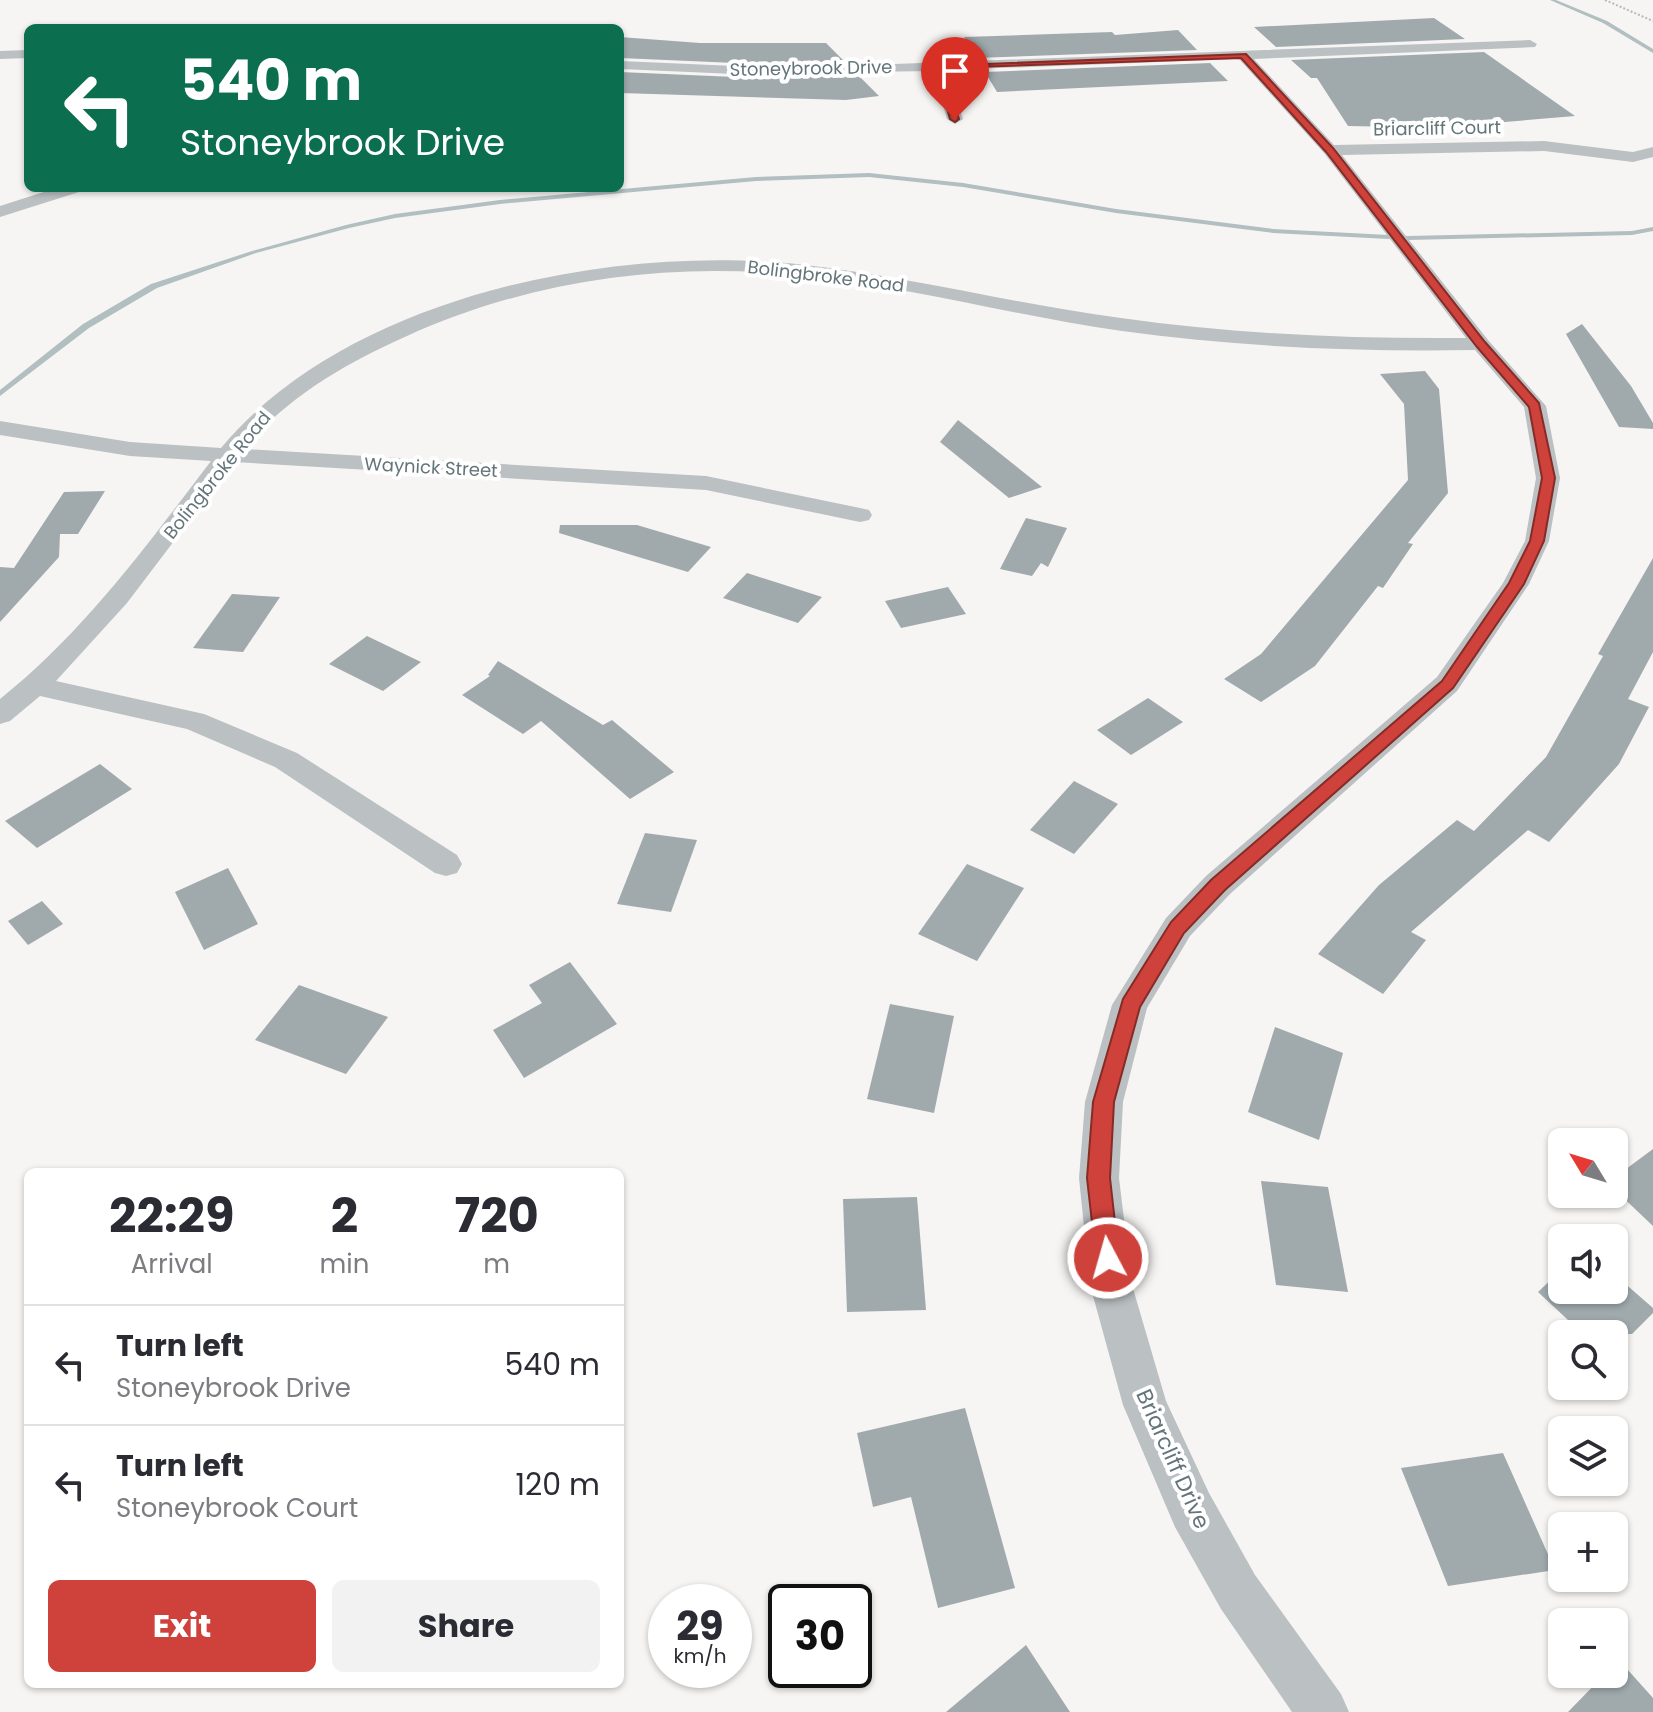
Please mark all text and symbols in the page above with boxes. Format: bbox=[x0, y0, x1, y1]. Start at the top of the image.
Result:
pin bbox=[921, 37, 989, 119]
text: 540 m bbox=[180, 41, 362, 120]
icon: arrive bbox=[933, 49, 977, 93]
street label: Stoneybrook Drive bbox=[730, 54, 892, 82]
icon: left bbox=[48, 56, 152, 160]
street label: Briarcliff Court bbox=[1373, 114, 1501, 142]
text: Stoneybrook Drive bbox=[180, 117, 505, 168]
street label: Bolingbroke Road bbox=[746, 254, 906, 298]
street label: Bolingbroke Road bbox=[158, 406, 276, 544]
street label: Waynick Street bbox=[364, 451, 498, 483]
north arrow bbox=[1548, 1128, 1628, 1208]
map controls bbox=[1548, 1128, 1628, 1688]
text: 22:29 bbox=[109, 1182, 234, 1249]
text: 2 bbox=[331, 1182, 358, 1249]
text: 720 bbox=[455, 1182, 539, 1249]
position arrow bbox=[1066, 1216, 1150, 1300]
button: sound bbox=[1548, 1224, 1628, 1304]
text: Arrival bbox=[131, 1246, 213, 1282]
text: min bbox=[320, 1246, 369, 1282]
text: m bbox=[483, 1246, 510, 1282]
button: search bbox=[1548, 1320, 1628, 1400]
text: Turn left bbox=[116, 1324, 244, 1367]
icon: left bbox=[48, 1343, 92, 1387]
text: 540 m bbox=[505, 1343, 600, 1386]
text: Stoneybrook Drive bbox=[116, 1370, 351, 1406]
street label: Briarcliff Drive bbox=[1128, 1384, 1218, 1534]
button: layers bbox=[1548, 1416, 1628, 1496]
text: Turn left bbox=[116, 1444, 244, 1487]
icon: left bbox=[48, 1463, 92, 1507]
text: 120 m bbox=[515, 1463, 600, 1506]
text: Stoneybrook Court bbox=[116, 1490, 358, 1526]
button: + bbox=[1548, 1512, 1628, 1592]
button: Exit bbox=[48, 1580, 316, 1672]
button: Share bbox=[332, 1580, 600, 1672]
speed limit sign: 30 bbox=[768, 1584, 872, 1688]
text: 29 bbox=[676, 1598, 724, 1654]
button: − bbox=[1548, 1608, 1628, 1688]
text: km/h bbox=[673, 1642, 727, 1670]

